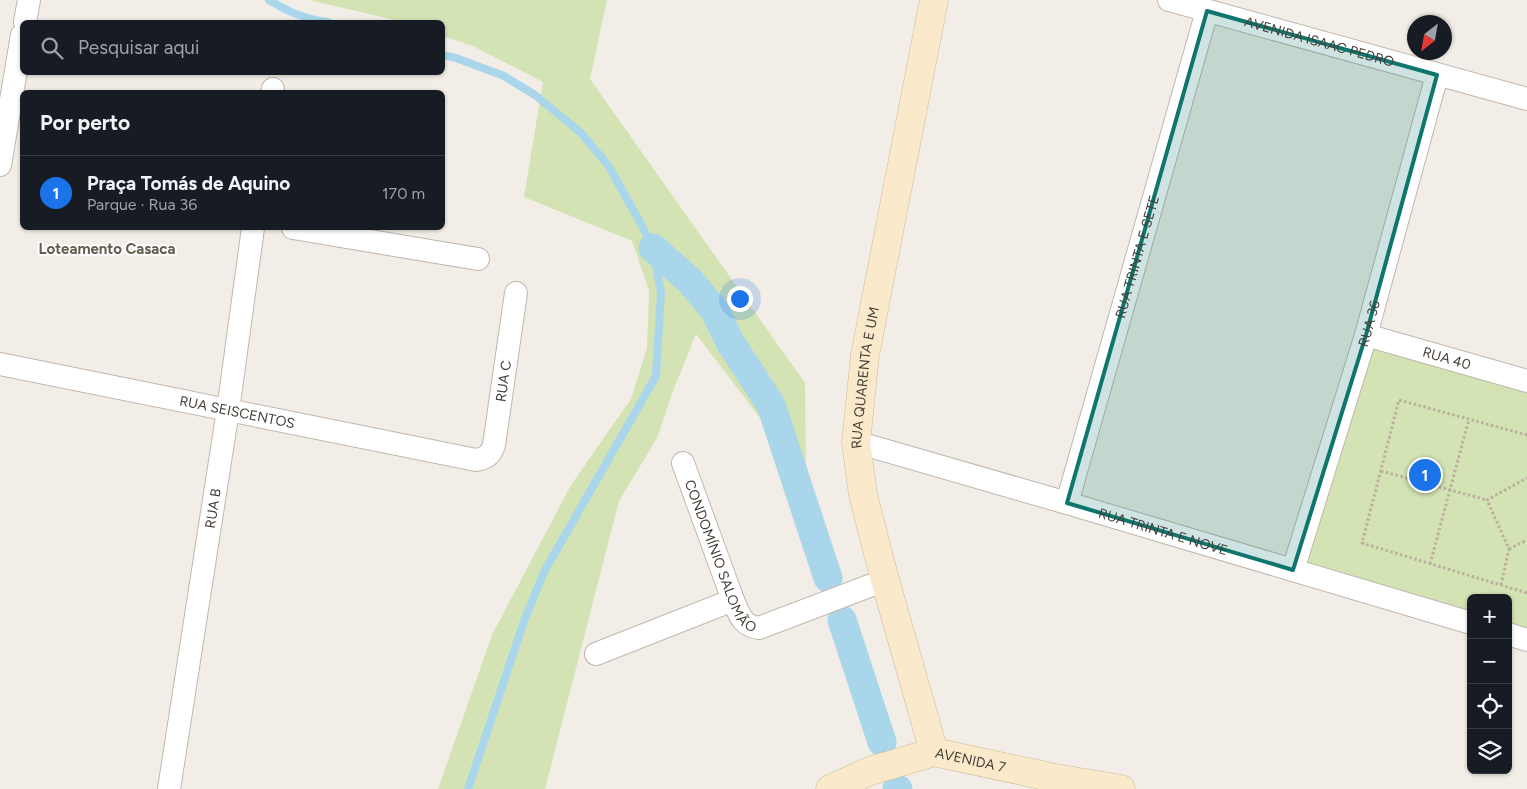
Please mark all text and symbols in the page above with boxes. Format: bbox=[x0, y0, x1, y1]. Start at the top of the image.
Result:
street label: AVENIDA ISAAC PEDRO bbox=[1243, 13, 1396, 70]
north arrow bbox=[1407, 15, 1452, 60]
search box bbox=[20, 20, 445, 75]
icon: search bbox=[38, 34, 66, 62]
text: Pesquisar aqui bbox=[78, 36, 199, 59]
text: Por perto bbox=[40, 110, 130, 135]
text: Praça Tomás de Aquino bbox=[87, 172, 290, 195]
text: 1 bbox=[53, 184, 59, 203]
text: 170 m bbox=[382, 184, 425, 203]
street label: RUA TRINTA E SETE bbox=[1111, 193, 1163, 320]
text: Parque · Rua 36 bbox=[87, 195, 197, 214]
district label: Loteamento Casaca bbox=[38, 240, 176, 258]
your location bbox=[727, 286, 753, 312]
street label: RUA 36 bbox=[1354, 298, 1384, 349]
street label: RUA QUARENTA E UM bbox=[847, 305, 883, 450]
street label: RUA 40 bbox=[1421, 343, 1473, 373]
street label: RUA C bbox=[492, 359, 515, 403]
street label: RUA SEISCENTOS bbox=[178, 392, 296, 432]
pin: 1 bbox=[1409, 456, 1441, 494]
street label: CONDOMÍNIO SALOMÃO bbox=[681, 477, 759, 636]
street label: RUA B bbox=[201, 487, 224, 530]
street label: RUA TRINTA E NOVE bbox=[1097, 504, 1230, 559]
map controls bbox=[1467, 594, 1512, 774]
button: + bbox=[1467, 594, 1512, 639]
button: − bbox=[1467, 639, 1512, 684]
button: locate bbox=[1467, 684, 1512, 729]
button: layers bbox=[1467, 729, 1512, 774]
street label: AVENIDA 7 bbox=[934, 744, 1008, 776]

